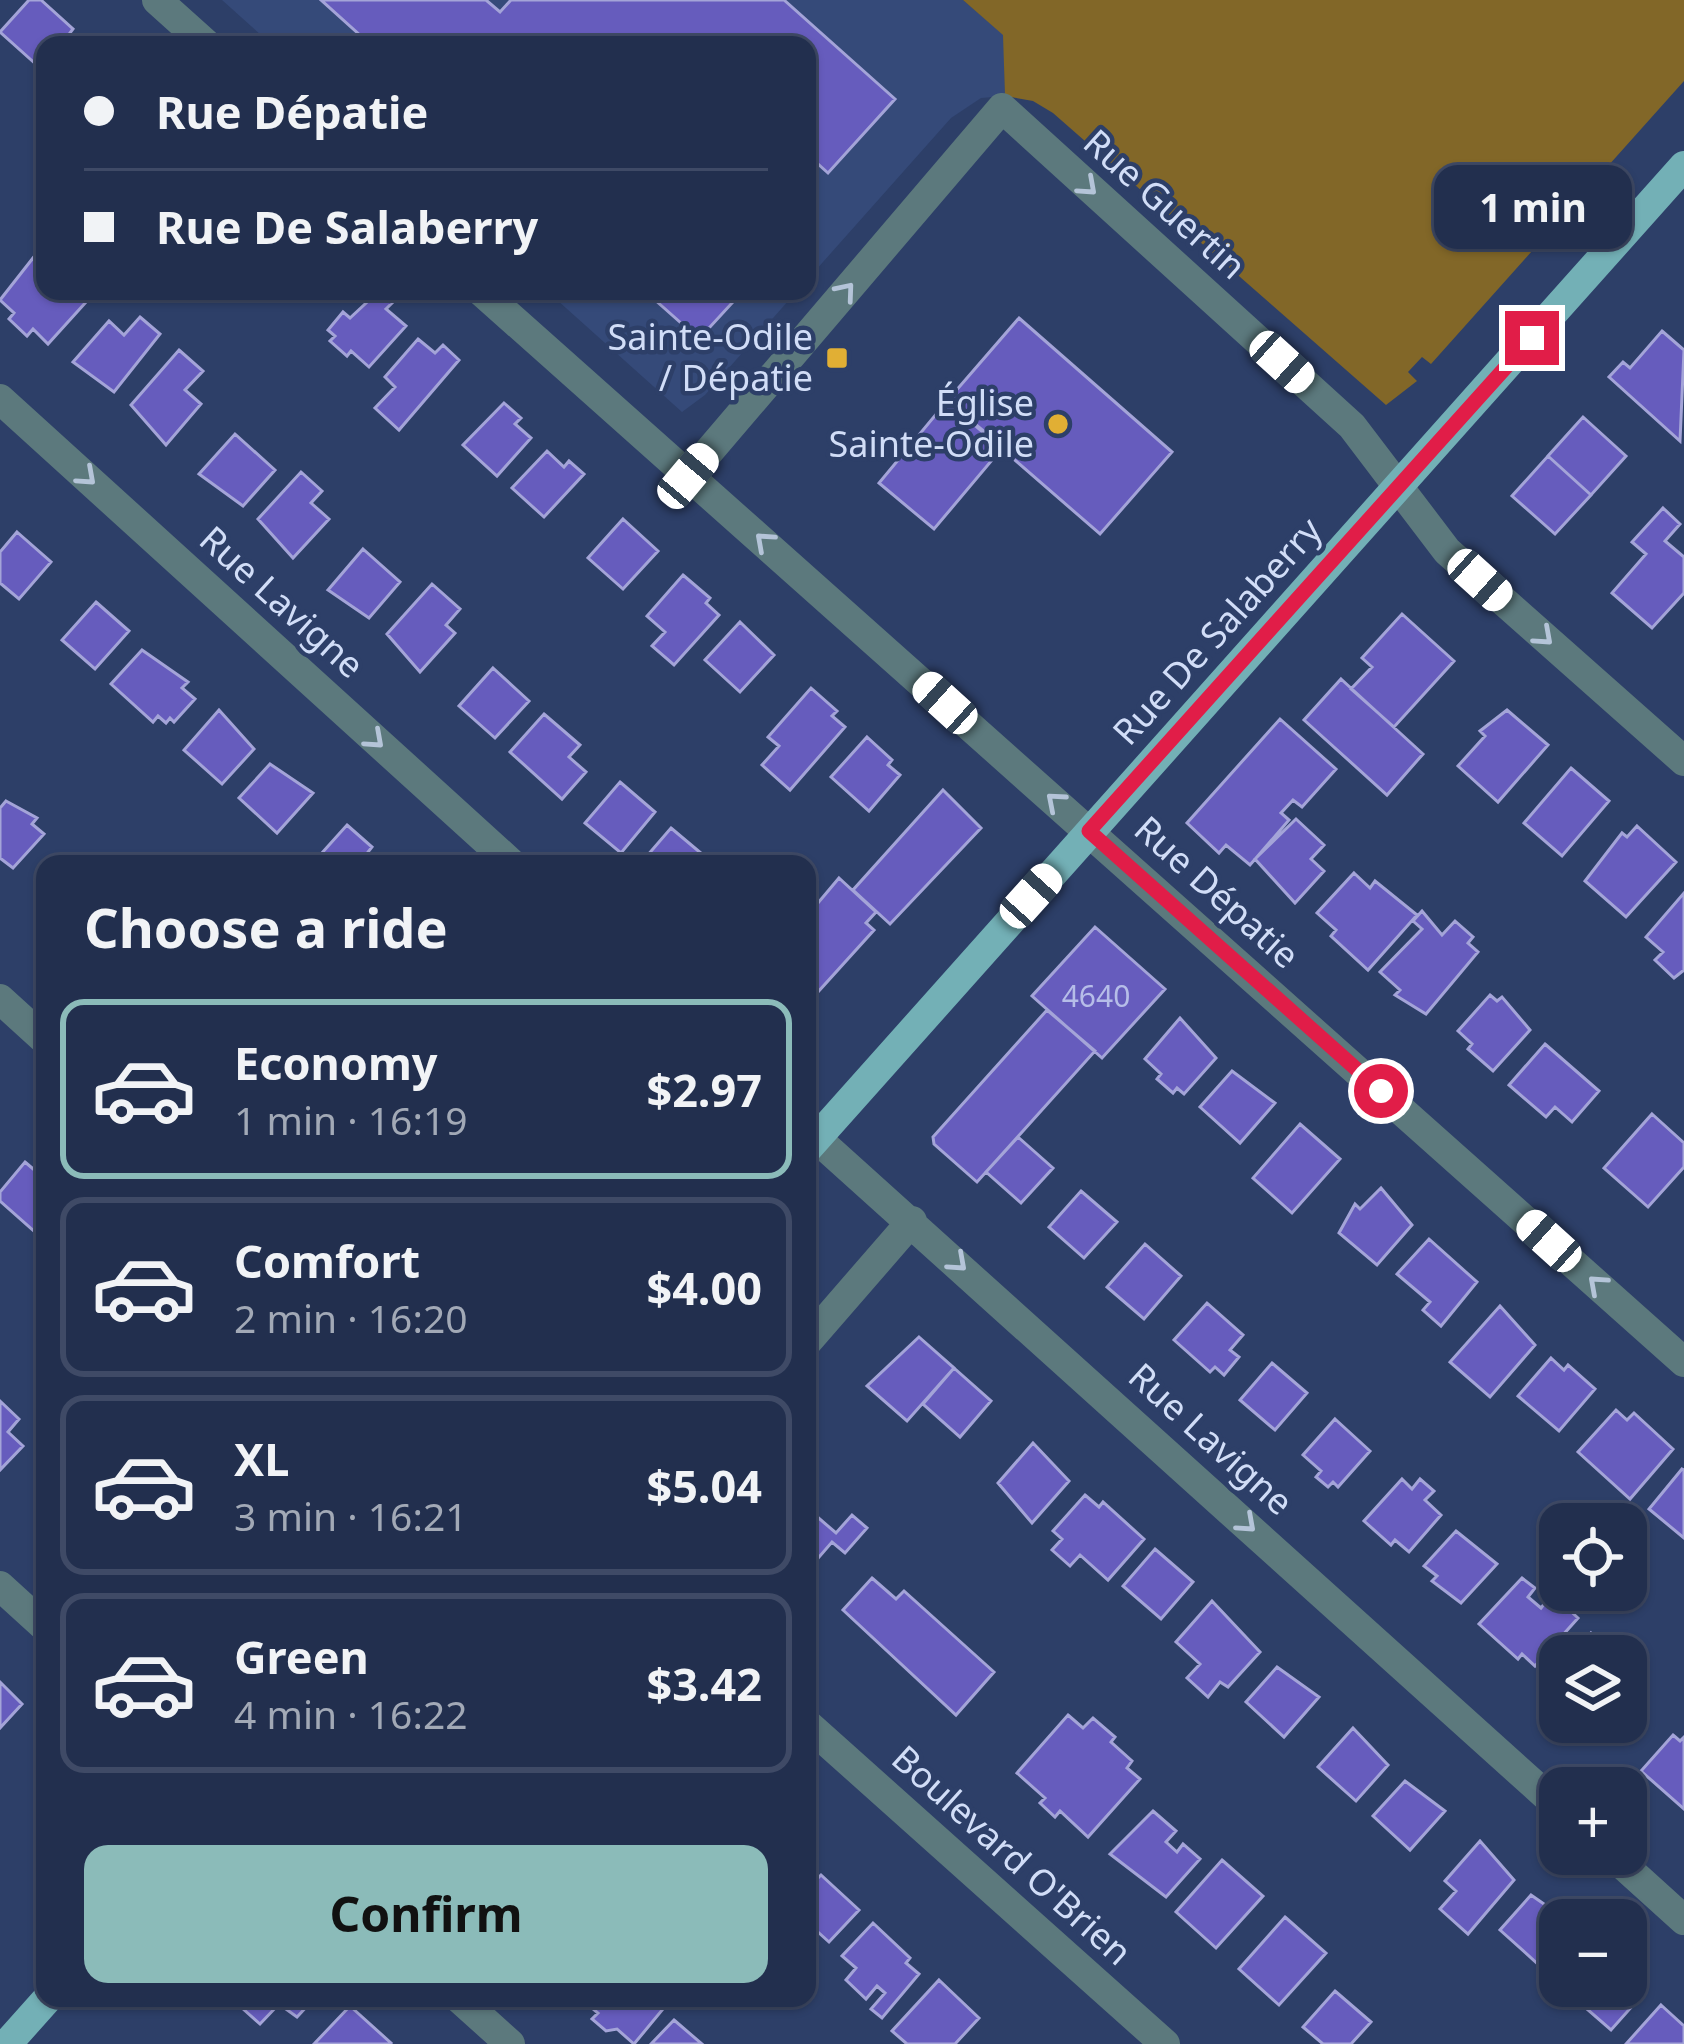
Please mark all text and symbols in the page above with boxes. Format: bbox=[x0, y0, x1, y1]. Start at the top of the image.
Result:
text: Rue Dépatie bbox=[156, 81, 428, 142]
street label: Rue Guertin bbox=[1074, 118, 1257, 290]
callout: 1 min bbox=[1433, 164, 1631, 248]
one-way arrow bbox=[1075, 173, 1096, 194]
text: 1 min bbox=[1479, 180, 1587, 233]
text: Rue De Salaberry bbox=[156, 196, 538, 257]
one-way arrow bbox=[832, 283, 853, 305]
route end bbox=[1505, 311, 1559, 365]
place label: Sainte-Odile / Dépatie bbox=[607, 312, 813, 402]
car bbox=[1243, 325, 1321, 399]
marker: Sainte-Odile / Dépatie bbox=[824, 345, 850, 371]
place label: Église Sainte-Odile bbox=[828, 378, 1034, 468]
marker: Église Sainte-Odile bbox=[1045, 411, 1071, 437]
car bbox=[651, 437, 725, 515]
one-way arrow bbox=[73, 463, 94, 484]
street label: Rue De Salaberry bbox=[1101, 506, 1332, 755]
street label: Rue Lavigne bbox=[190, 515, 375, 689]
one-way arrow bbox=[756, 534, 777, 555]
car bbox=[1441, 543, 1519, 617]
one-way arrow bbox=[1530, 623, 1551, 644]
car bbox=[906, 666, 984, 740]
one-way arrow bbox=[362, 725, 383, 747]
one-way arrow bbox=[1047, 794, 1069, 815]
street label: Rue Dépatie bbox=[1124, 805, 1310, 979]
car bbox=[994, 857, 1068, 935]
text: Choose a ride bbox=[84, 890, 448, 964]
house number: 4640 bbox=[1062, 975, 1130, 1016]
text: Economy bbox=[234, 1032, 438, 1093]
icon: car bbox=[90, 1035, 198, 1143]
text: $2.97 bbox=[646, 1059, 762, 1120]
route start bbox=[1354, 1064, 1408, 1118]
text: 1 min · 16:19 bbox=[234, 1093, 468, 1146]
car bbox=[1510, 1204, 1588, 1278]
text: Comfort bbox=[234, 1230, 420, 1291]
icon: car bbox=[90, 1233, 198, 1341]
one-way arrow bbox=[945, 1248, 966, 1270]
text: $4.00 bbox=[646, 1257, 762, 1318]
one-way arrow bbox=[1589, 1277, 1610, 1298]
text: 2 min · 16:20 bbox=[234, 1291, 468, 1344]
street label: Rue Lavigne bbox=[1119, 1352, 1304, 1526]
text: XL bbox=[234, 1428, 289, 1489]
icon: car bbox=[90, 1431, 198, 1539]
text: $5.04 bbox=[646, 1455, 762, 1516]
text: 3 min · 16:21 bbox=[234, 1489, 468, 1542]
map controls bbox=[1539, 1503, 1647, 2007]
button: locate bbox=[1539, 1503, 1647, 1611]
one-way arrow bbox=[1234, 1510, 1255, 1532]
text: Green bbox=[234, 1626, 369, 1687]
icon: car bbox=[90, 1629, 198, 1737]
button: layers bbox=[1539, 1635, 1647, 1743]
text: $3.42 bbox=[646, 1653, 762, 1714]
text: 4 min · 16:22 bbox=[234, 1687, 468, 1740]
street label: Boulevard O'Brien bbox=[882, 1734, 1143, 1975]
button: + bbox=[1539, 1767, 1647, 1875]
button: Confirm bbox=[84, 1845, 768, 1983]
button: − bbox=[1539, 1899, 1647, 2007]

